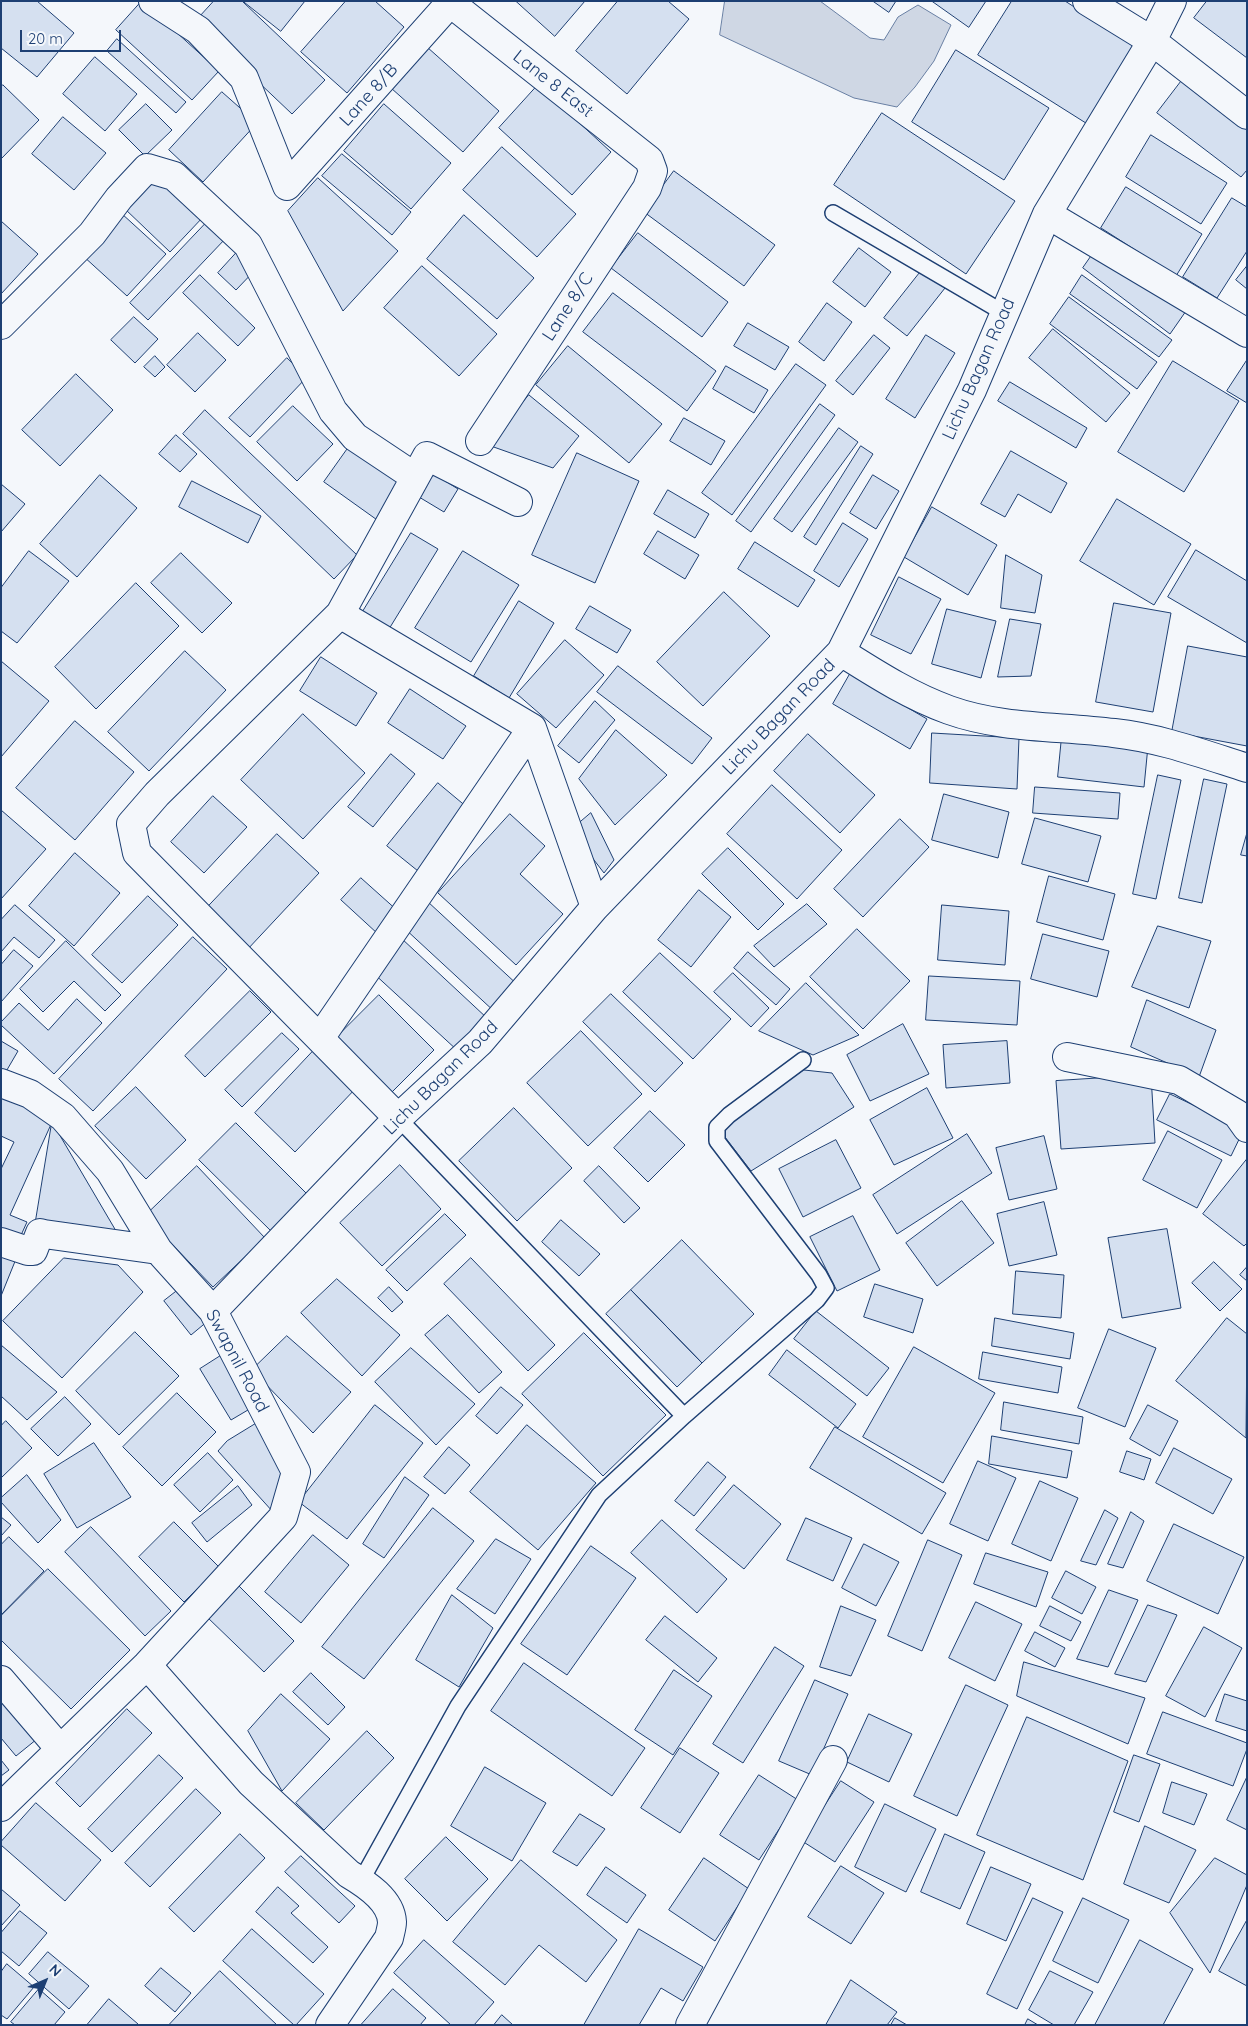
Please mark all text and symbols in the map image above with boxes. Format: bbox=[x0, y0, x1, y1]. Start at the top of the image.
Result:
scale bar bbox=[22, 20, 124, 52]
text: 20 m bbox=[28, 29, 63, 48]
street label: Lane 8 East bbox=[508, 46, 598, 122]
street label: Lane 8/B bbox=[335, 59, 403, 131]
street label: Lane 8/C bbox=[538, 269, 598, 345]
street label: Lichu Bagan Road bbox=[938, 295, 1020, 443]
street label: Lichu Bagan Road bbox=[718, 655, 840, 779]
street label: Lichu Bagan Road bbox=[379, 1016, 503, 1140]
street label: Swapnil Road bbox=[201, 1306, 273, 1416]
north arrow bbox=[20, 1956, 70, 2006]
text: N bbox=[45, 1960, 65, 1980]

